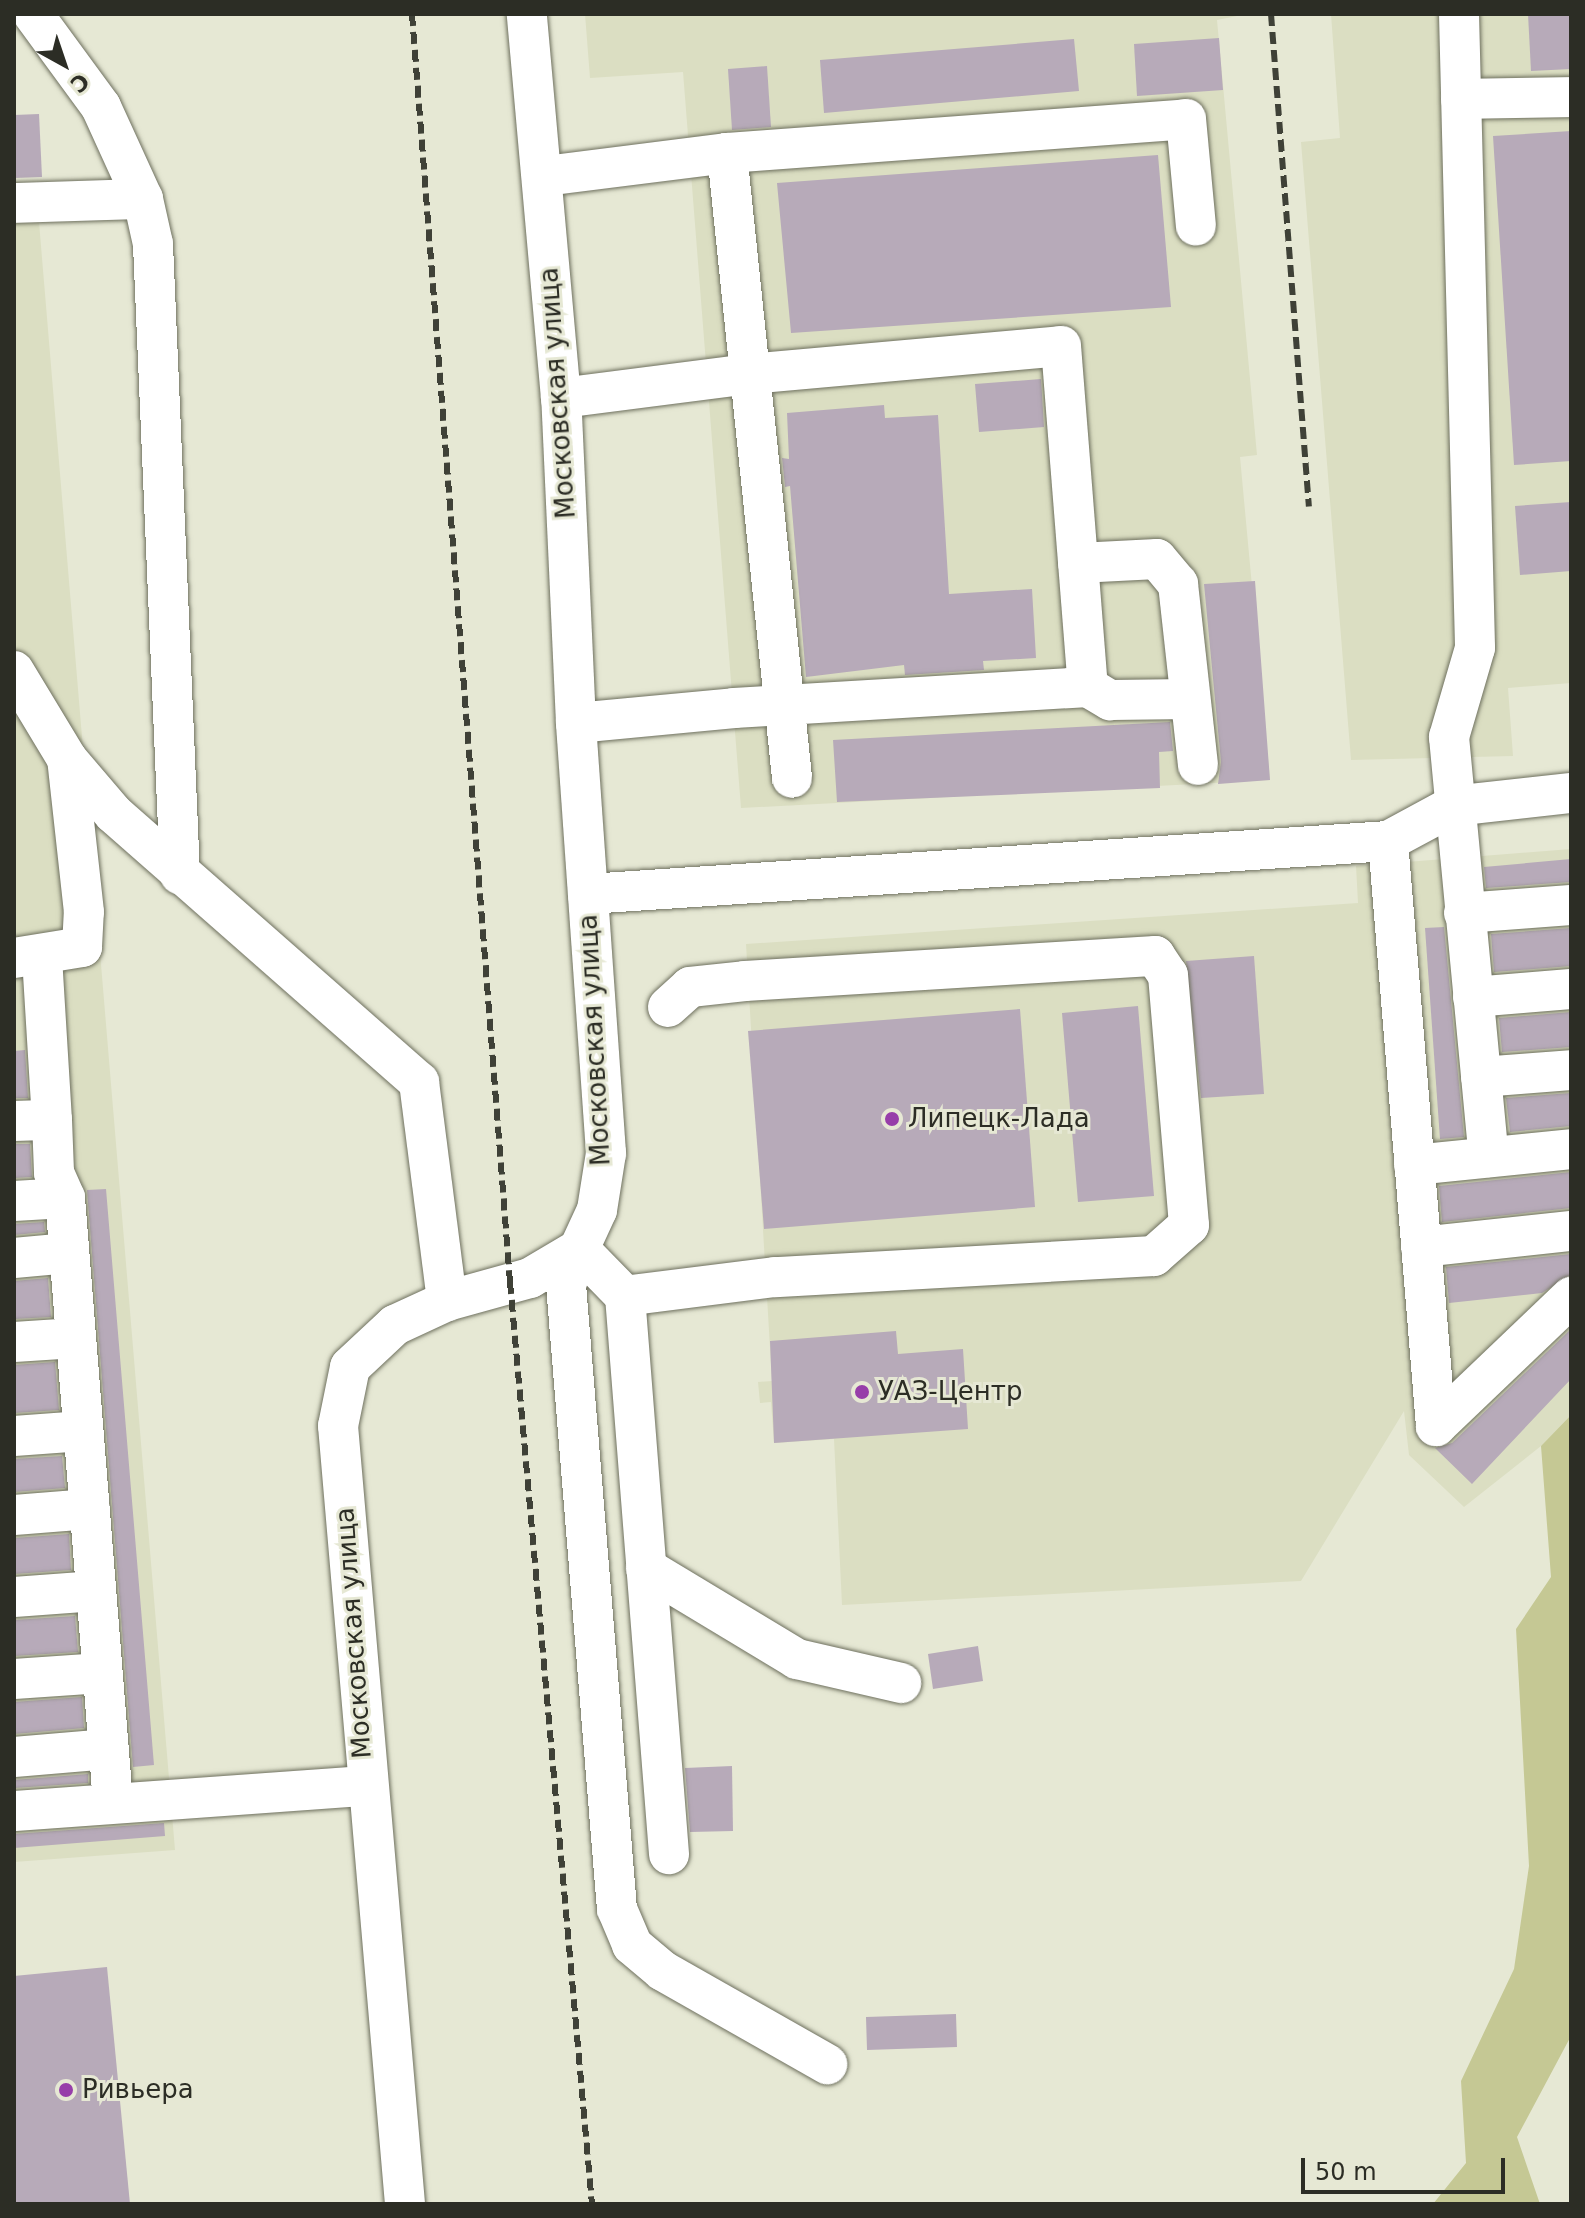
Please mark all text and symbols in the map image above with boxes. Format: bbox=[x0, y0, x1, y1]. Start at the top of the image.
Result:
north arrow bbox=[24, 24, 104, 104]
text: С bbox=[66, 68, 94, 98]
street label: Московская улица bbox=[534, 266, 582, 520]
street label: Московская улица bbox=[573, 913, 617, 1167]
place label: Липецк-Лада bbox=[908, 1103, 1090, 1135]
marker: Липецк-Лада bbox=[883, 1110, 901, 1128]
place label: УАЗ-Центр bbox=[878, 1376, 1023, 1408]
marker: УАЗ-Центр bbox=[853, 1383, 871, 1401]
street label: Московская улица bbox=[330, 1506, 378, 1760]
place label: Ривьера bbox=[82, 2074, 194, 2106]
marker: Ривьера bbox=[57, 2081, 75, 2099]
scale bar bbox=[1305, 2142, 1509, 2192]
text: 50 m bbox=[1315, 2158, 1377, 2186]

